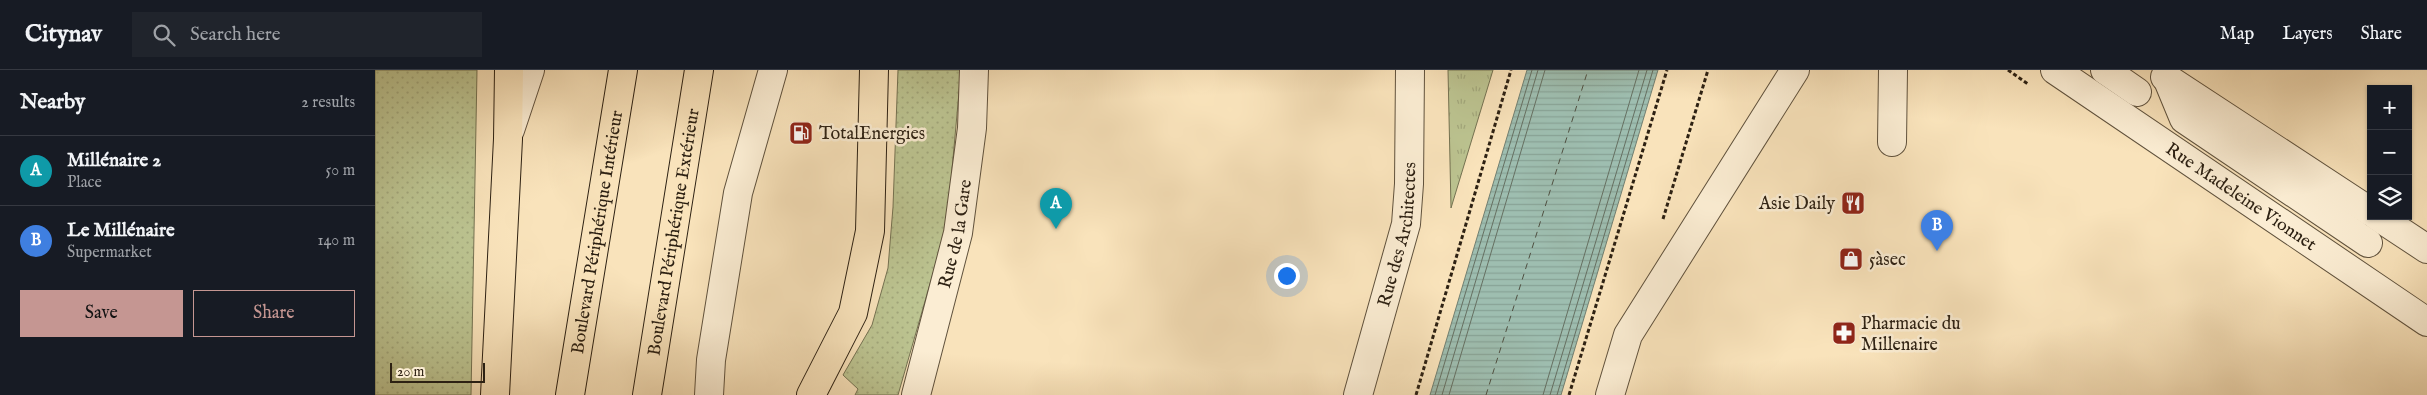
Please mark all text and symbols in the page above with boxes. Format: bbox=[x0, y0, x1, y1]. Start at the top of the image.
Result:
search box bbox=[132, 12, 482, 57]
text: Citynav bbox=[25, 19, 102, 50]
icon: search bbox=[150, 21, 178, 49]
text: Search here bbox=[190, 23, 281, 47]
text: Map bbox=[2220, 23, 2254, 46]
text: Layers bbox=[2282, 23, 2333, 46]
text: Share bbox=[2361, 23, 2402, 46]
map controls bbox=[2367, 85, 2412, 220]
button: + bbox=[2367, 85, 2412, 130]
text: Nearby bbox=[20, 89, 85, 116]
text: 2 results bbox=[301, 93, 355, 113]
street label: Boulevard Périphérique Extérieur bbox=[643, 107, 706, 358]
street label: Boulevard Périphérique Intérieur bbox=[567, 109, 629, 356]
fuel station icon: TotalEnergies bbox=[788, 120, 814, 146]
place label: TotalEnergies bbox=[819, 123, 925, 146]
button: − bbox=[2367, 130, 2412, 175]
street label: Rue Madeleine Vionnet bbox=[2161, 138, 2320, 257]
text: Millénaire 2 bbox=[67, 149, 161, 173]
text: A bbox=[31, 161, 41, 181]
text: 50 m bbox=[326, 161, 355, 181]
street label: Rue des Architectes bbox=[1373, 162, 1422, 310]
text: Place bbox=[67, 173, 102, 193]
button: layers bbox=[2367, 175, 2412, 220]
street label: Rue de la Gare bbox=[934, 178, 978, 291]
pin: A bbox=[1040, 188, 1072, 229]
restaurant icon: Asie Daily bbox=[1840, 190, 1866, 216]
place label: Asie Daily bbox=[1758, 193, 1835, 216]
pin: B bbox=[1921, 210, 1953, 251]
text: Le Millénaire bbox=[67, 219, 175, 243]
text: B bbox=[31, 231, 41, 251]
text: 140 m bbox=[317, 231, 355, 251]
text: Supermarket bbox=[67, 243, 152, 263]
shop icon: 5àsec bbox=[1838, 246, 1864, 272]
place label: 5àsec bbox=[1869, 249, 1906, 272]
your location bbox=[1274, 263, 1300, 289]
button: Save bbox=[20, 290, 183, 337]
button: Share bbox=[193, 290, 355, 337]
place label: Pharmacie du Millenaire bbox=[1861, 313, 1961, 357]
pharmacy icon: Pharmacie du Millenaire bbox=[1831, 320, 1857, 346]
scale bar bbox=[390, 360, 485, 383]
text: 20 m bbox=[397, 363, 424, 381]

